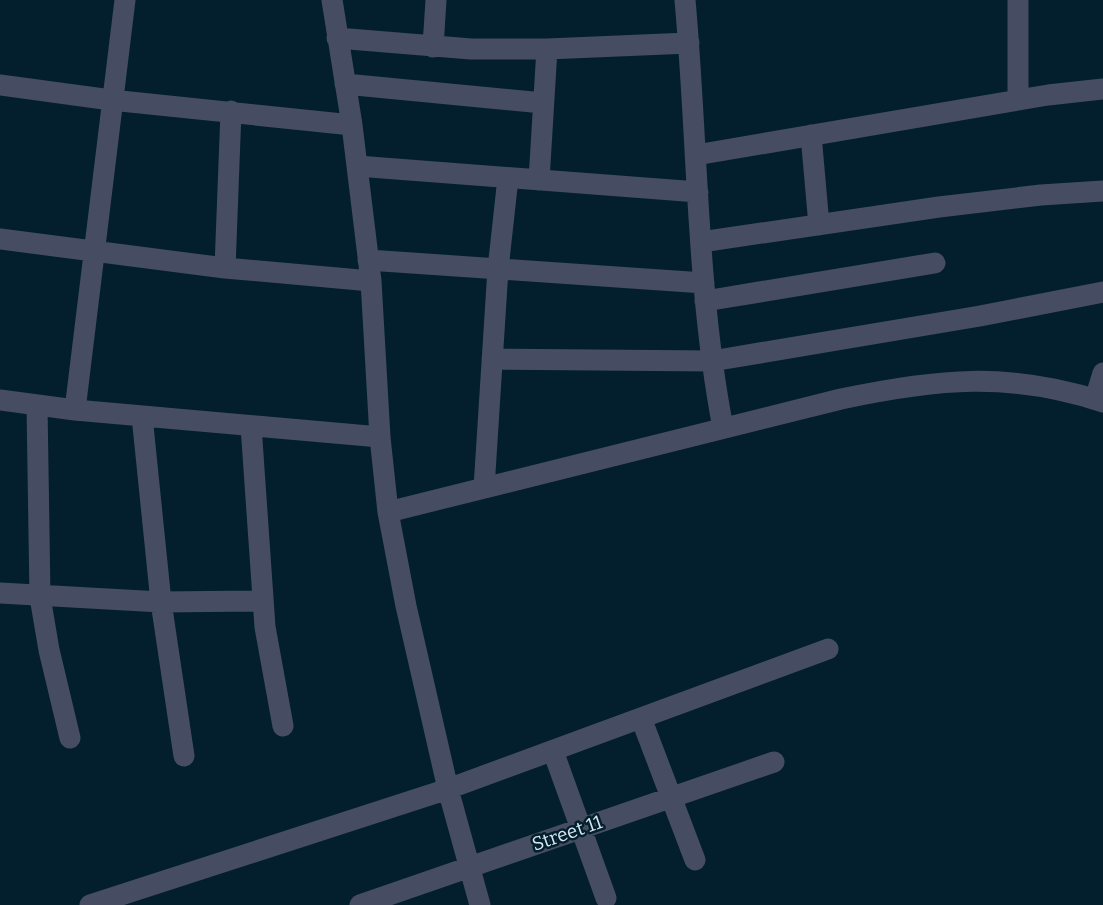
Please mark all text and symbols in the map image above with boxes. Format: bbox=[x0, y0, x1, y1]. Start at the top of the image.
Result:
street label: Street 11 bbox=[529, 810, 605, 856]

